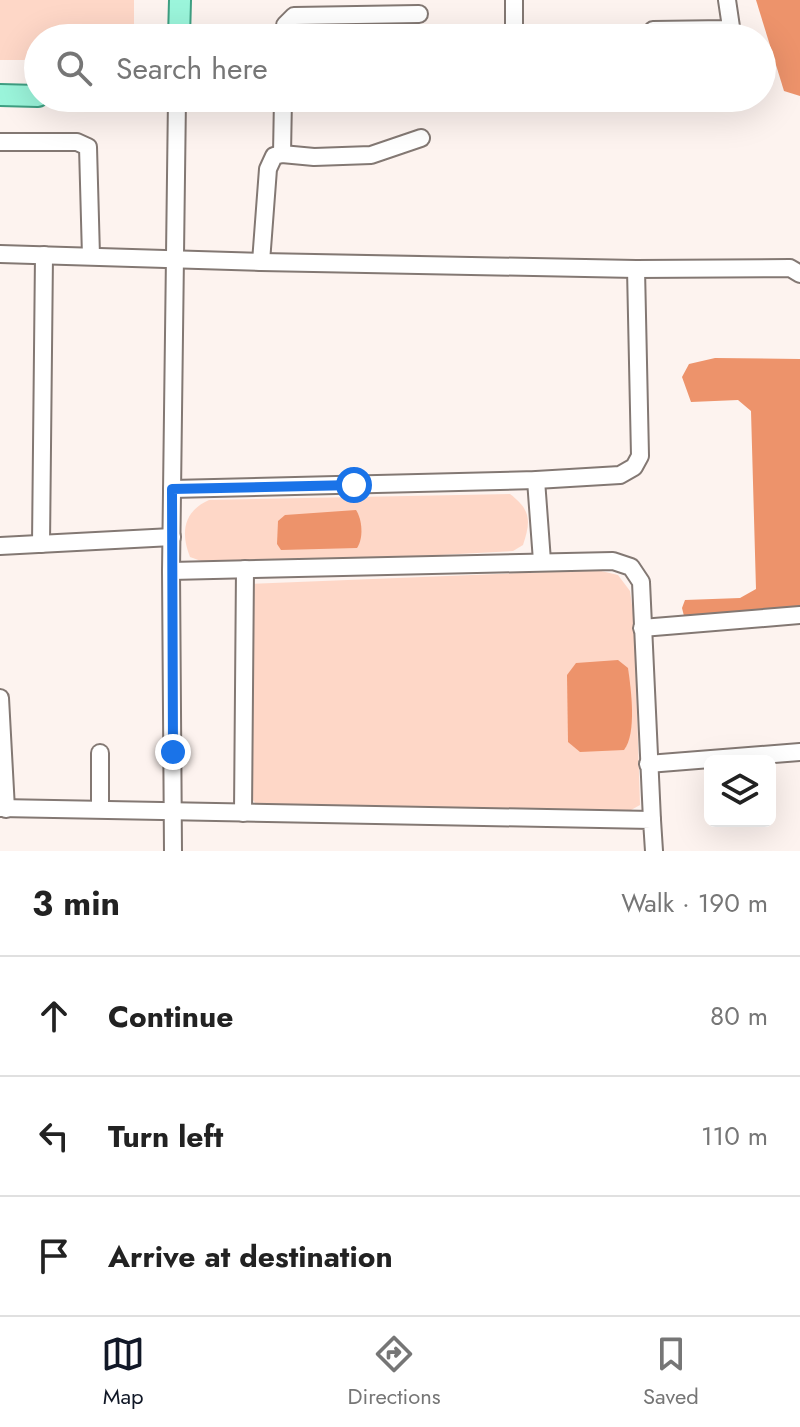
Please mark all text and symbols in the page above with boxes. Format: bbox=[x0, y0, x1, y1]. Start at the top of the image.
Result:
search box bbox=[24, 24, 776, 112]
icon: search bbox=[52, 46, 96, 90]
text: Search here bbox=[116, 47, 268, 90]
route start bbox=[336, 467, 372, 503]
route end bbox=[155, 734, 191, 770]
map controls bbox=[704, 755, 776, 827]
button: layers bbox=[704, 755, 776, 827]
text: 3 min bbox=[32, 879, 120, 928]
text: Walk · 190 m bbox=[621, 884, 768, 922]
icon: ahead bbox=[32, 994, 76, 1038]
text: Continue bbox=[108, 995, 234, 1038]
text: 80 m bbox=[710, 997, 768, 1035]
icon: left bbox=[32, 1114, 76, 1158]
text: Turn left bbox=[108, 1115, 223, 1158]
text: 110 m bbox=[701, 1117, 768, 1155]
icon: arrive bbox=[32, 1234, 76, 1278]
text: Arrive at destination bbox=[108, 1235, 393, 1278]
tab: Map bbox=[101, 1332, 145, 1412]
tab: Directions bbox=[348, 1332, 441, 1412]
tab: Saved bbox=[643, 1332, 699, 1412]

